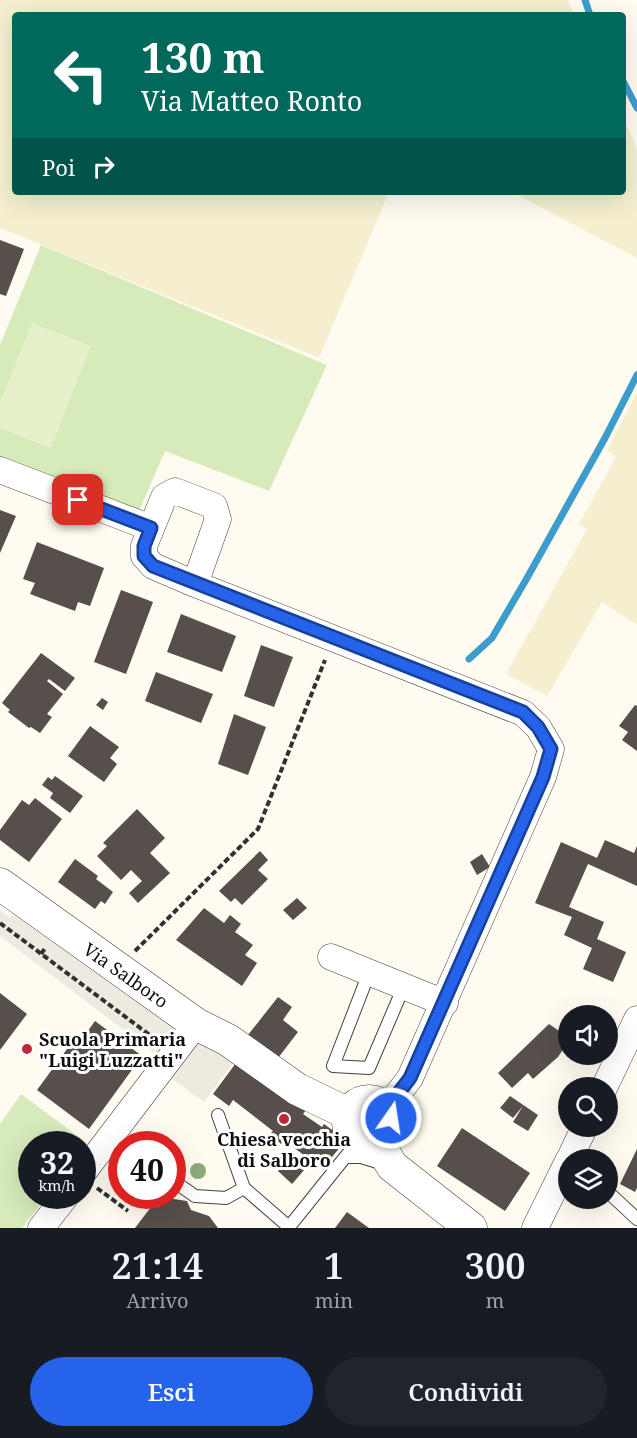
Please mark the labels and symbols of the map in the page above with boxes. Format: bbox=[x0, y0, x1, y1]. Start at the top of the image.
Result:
pin bbox=[52, 474, 103, 525]
street label: Via Salboro bbox=[79, 937, 173, 1013]
place label: Scuola Primaria "Luigi Luzzatti" bbox=[39, 1027, 186, 1072]
marker: Scuola Primaria "Luigi Luzzatti" bbox=[20, 1042, 34, 1056]
position arrow bbox=[359, 1086, 423, 1150]
marker: Chiesa vecchia di Salboro bbox=[277, 1112, 291, 1126]
place label: Chiesa vecchia di Salboro bbox=[217, 1127, 351, 1172]
speed limit sign: 40 bbox=[108, 1131, 186, 1209]

